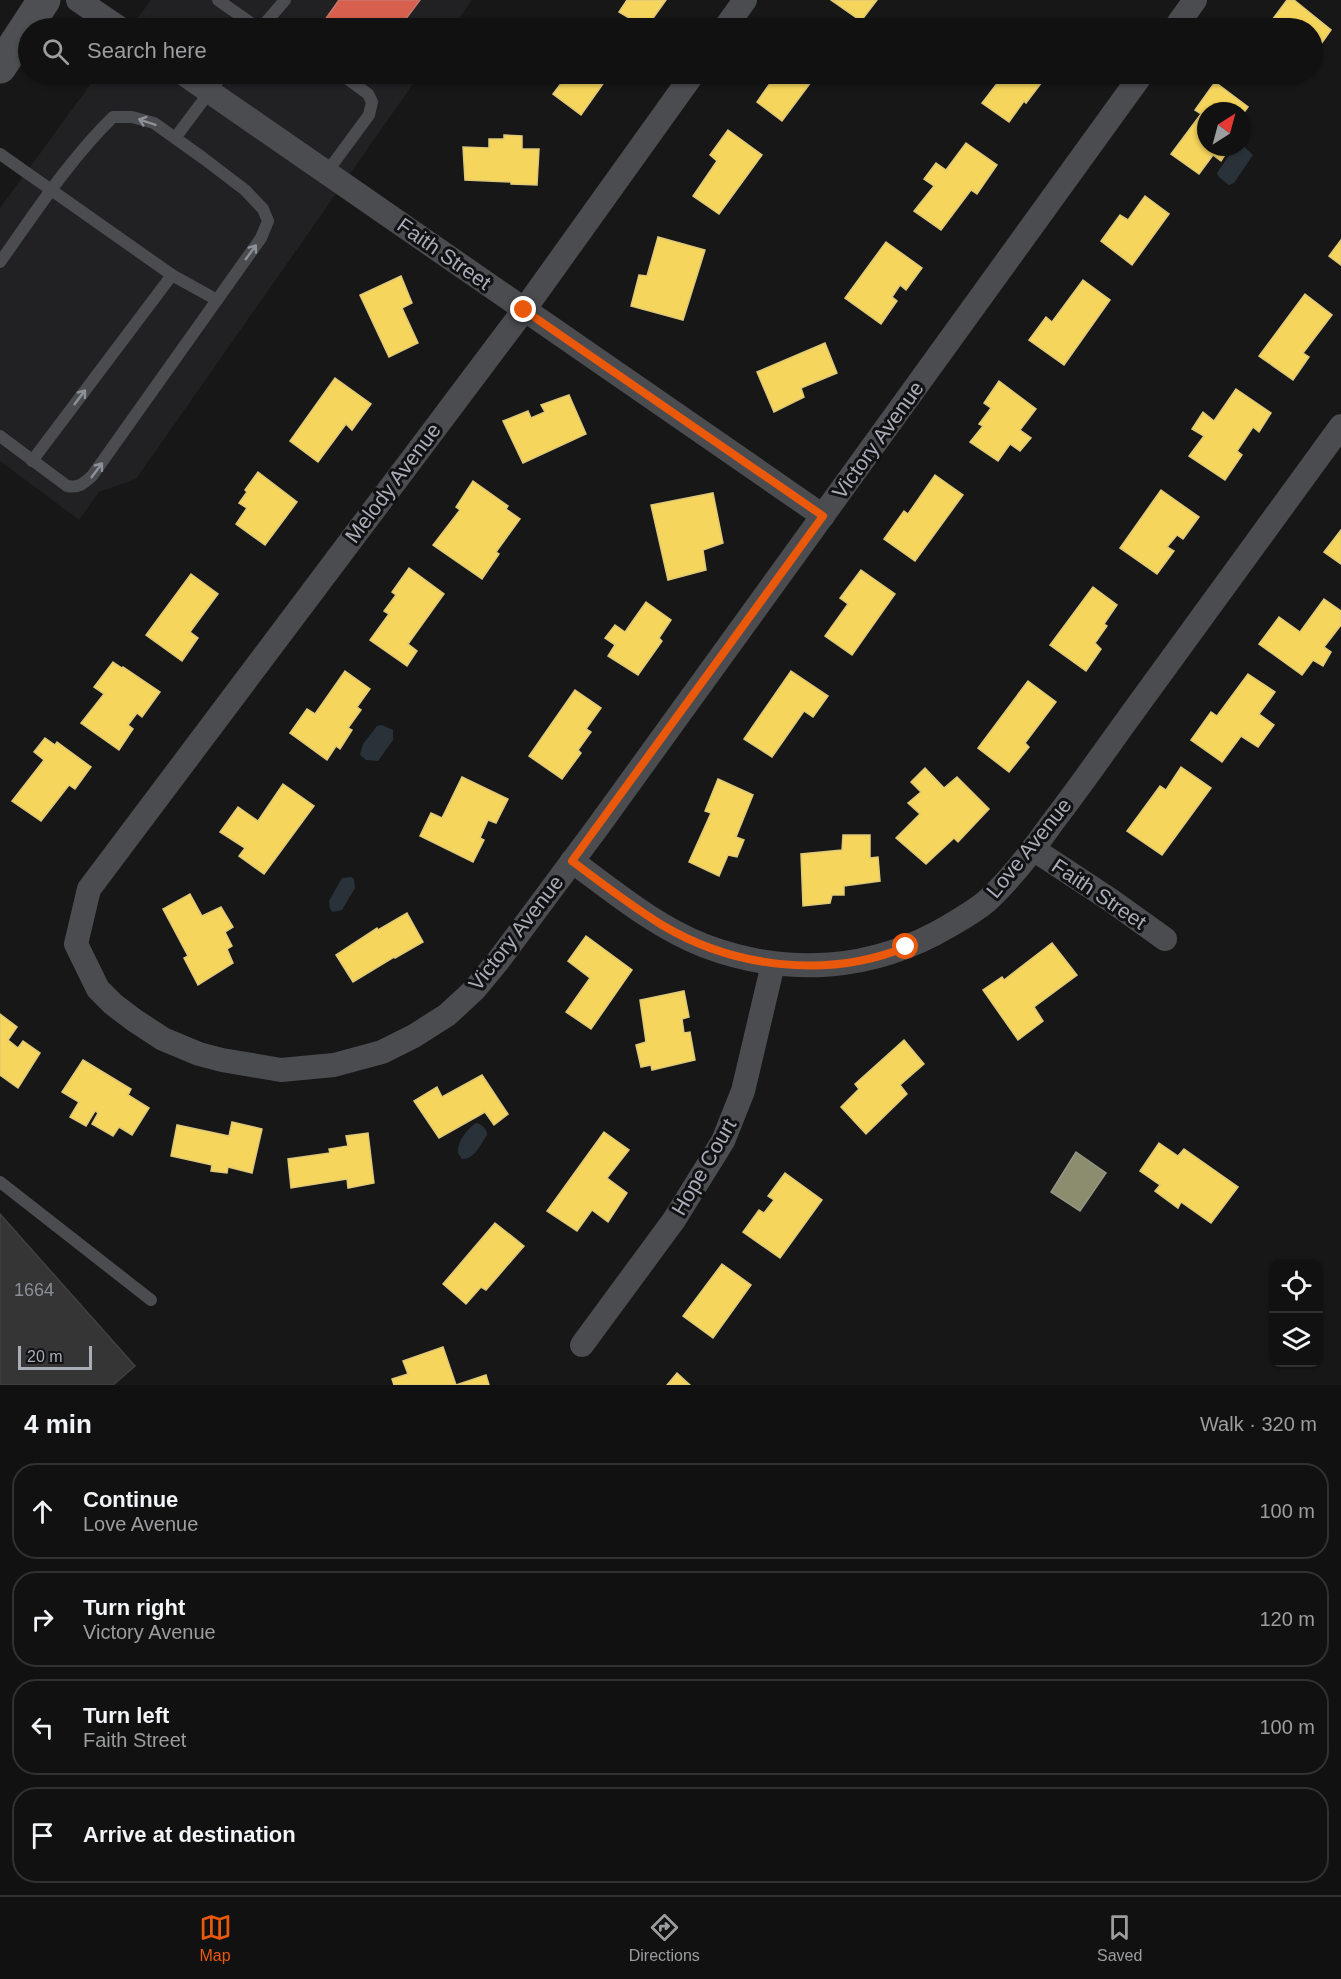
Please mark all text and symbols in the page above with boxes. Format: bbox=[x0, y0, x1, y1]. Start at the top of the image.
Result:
search box bbox=[18, 18, 1323, 84]
icon: search bbox=[39, 35, 72, 68]
text: Search here bbox=[87, 38, 207, 63]
north arrow bbox=[1197, 102, 1251, 156]
one-way arrow bbox=[138, 116, 157, 127]
street label: Faith Street bbox=[393, 213, 495, 294]
one-way arrow bbox=[245, 245, 257, 261]
route end bbox=[510, 296, 536, 322]
street label: Victory Avenue bbox=[827, 377, 928, 503]
one-way arrow bbox=[74, 390, 87, 406]
street label: Melody Avenue bbox=[340, 419, 445, 547]
one-way arrow bbox=[90, 462, 103, 478]
street label: Love Avenue bbox=[982, 793, 1076, 902]
street label: Faith Street bbox=[1048, 854, 1151, 934]
street label: Victory Avenue bbox=[464, 871, 568, 995]
route start bbox=[892, 933, 918, 959]
street label: Hope Court bbox=[667, 1114, 740, 1219]
map controls bbox=[1269, 1259, 1323, 1367]
button: locate bbox=[1269, 1259, 1323, 1313]
house number: 1664 bbox=[14, 1280, 54, 1300]
button: layers bbox=[1269, 1313, 1323, 1367]
scale bar bbox=[18, 1343, 92, 1370]
text: 20 m bbox=[27, 1348, 63, 1365]
text: 4 min bbox=[24, 1409, 92, 1439]
text: Walk · 320 m bbox=[1200, 1413, 1317, 1435]
text: Continue bbox=[83, 1487, 178, 1512]
icon: ahead bbox=[26, 1495, 59, 1528]
text: 100 m bbox=[1259, 1500, 1315, 1522]
text: Love Avenue bbox=[83, 1513, 198, 1535]
text: Turn right bbox=[83, 1595, 185, 1620]
icon: right bbox=[26, 1603, 59, 1636]
text: 120 m bbox=[1259, 1608, 1315, 1630]
text: Victory Avenue bbox=[83, 1621, 216, 1643]
text: Turn left bbox=[83, 1703, 169, 1728]
icon: left bbox=[26, 1711, 59, 1744]
text: 100 m bbox=[1259, 1716, 1315, 1738]
text: Faith Street bbox=[83, 1729, 186, 1751]
icon: arrive bbox=[26, 1819, 59, 1852]
text: Arrive at destination bbox=[83, 1822, 296, 1847]
tab: Map bbox=[199, 1911, 232, 1965]
tab: Directions bbox=[629, 1911, 700, 1965]
tab: Saved bbox=[1097, 1911, 1142, 1965]

